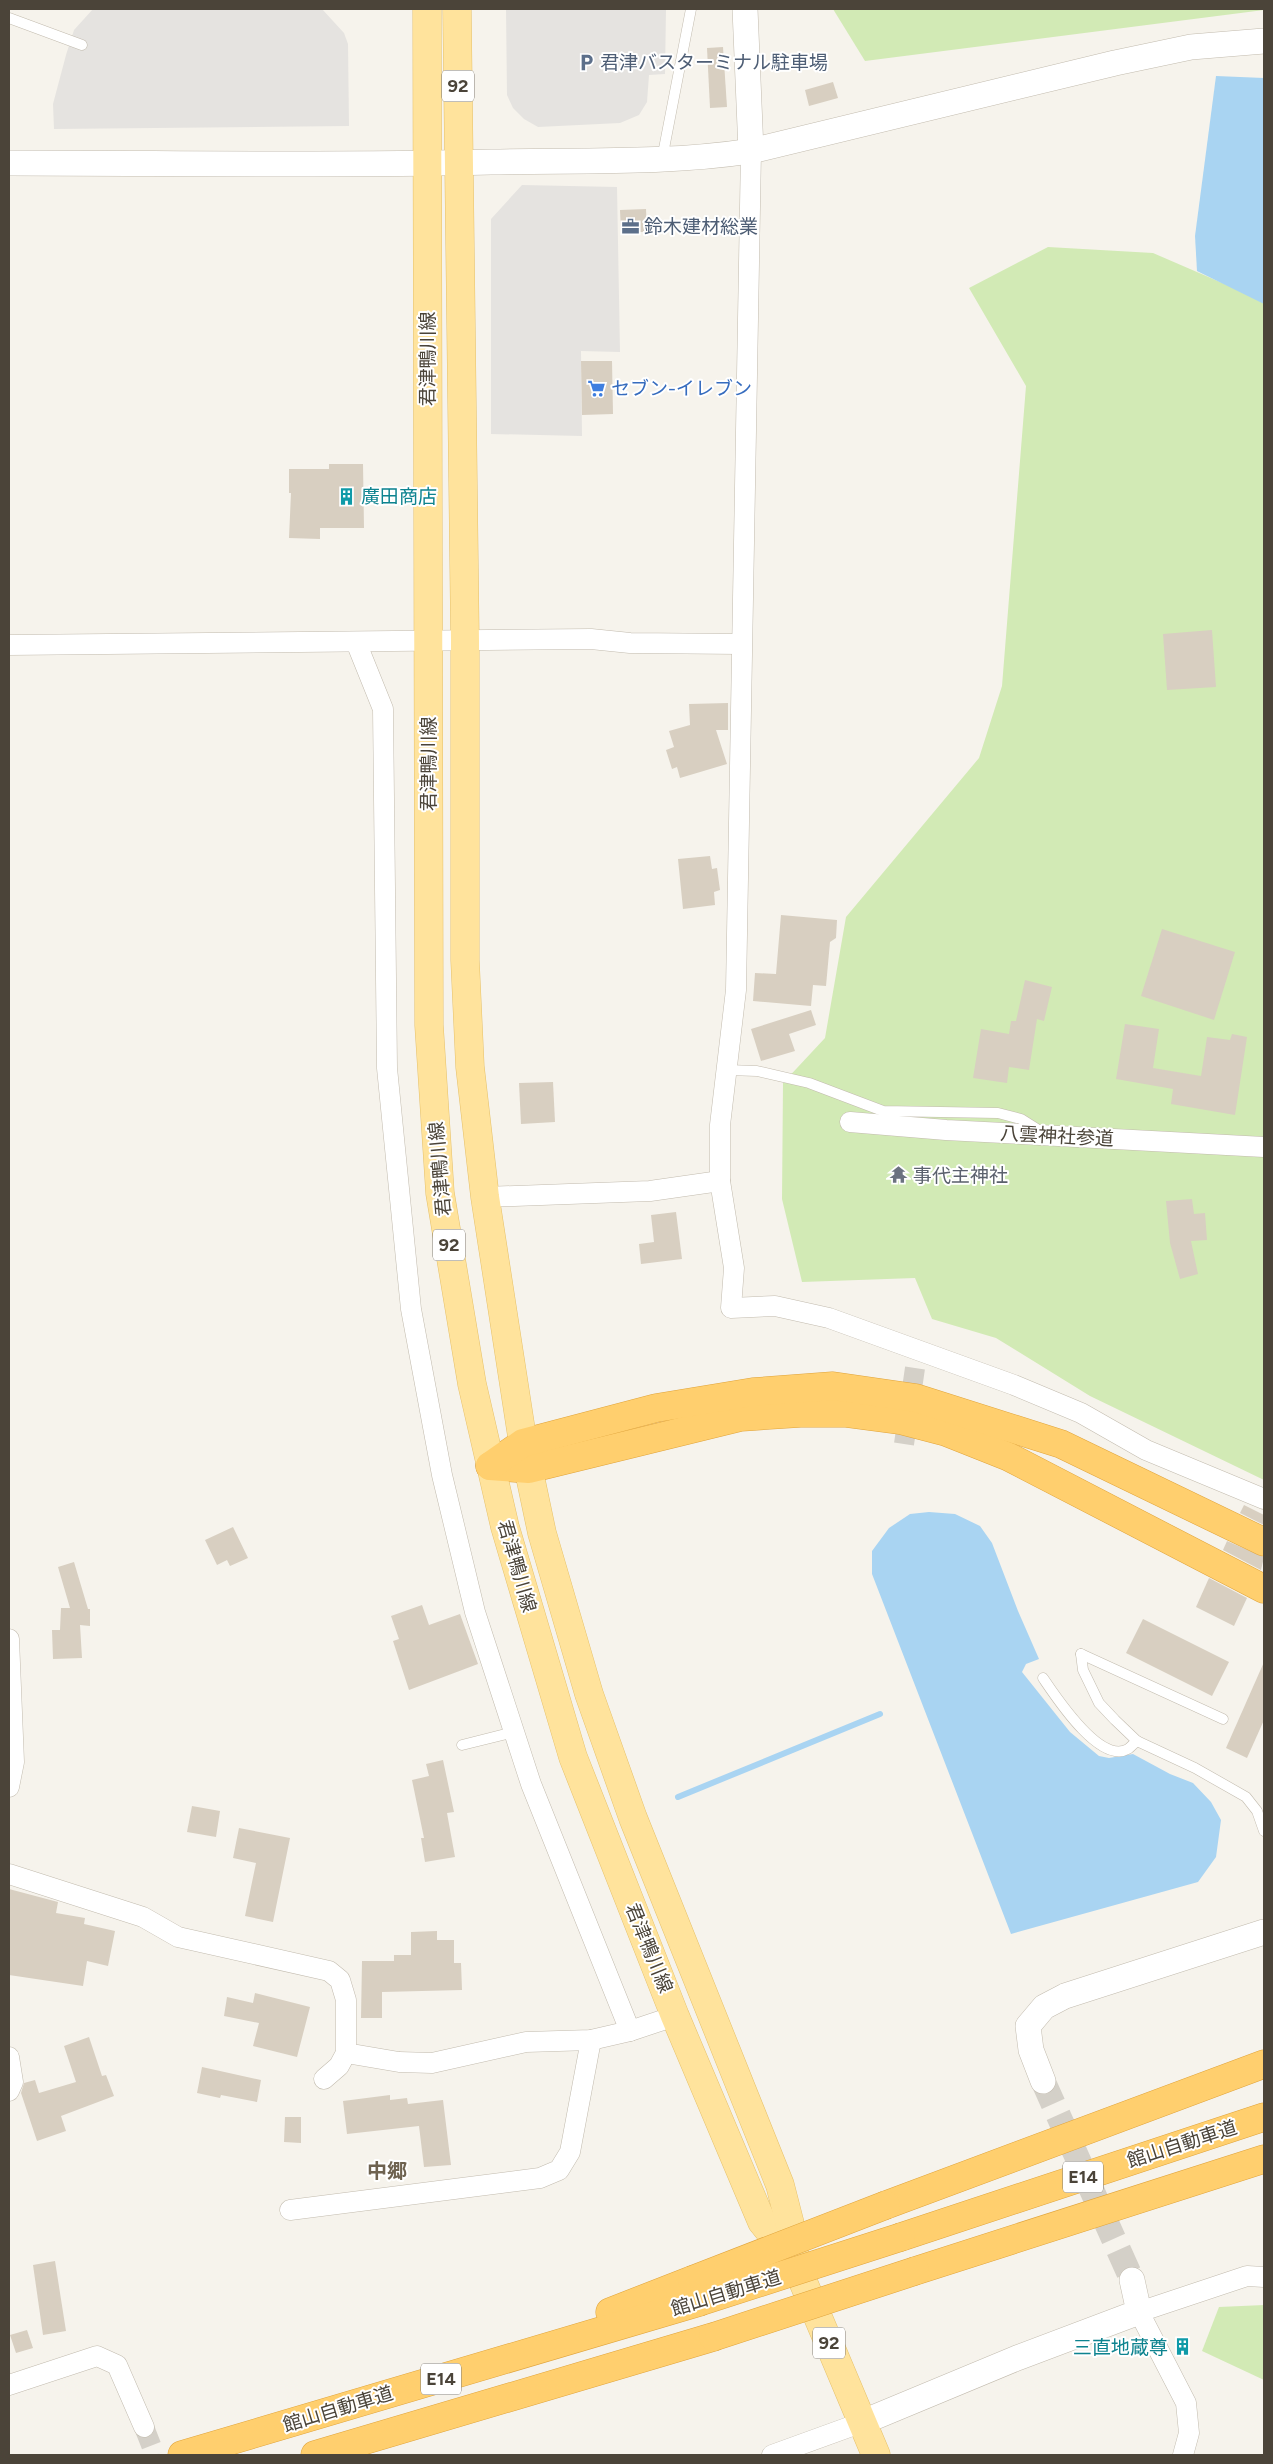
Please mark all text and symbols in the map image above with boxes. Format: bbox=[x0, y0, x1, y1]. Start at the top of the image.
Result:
place label: 君津バスターミナル駐車場 bbox=[600, 51, 828, 74]
parking icon: 君津バスターミナル駐車場 bbox=[576, 52, 596, 72]
road number: 92 bbox=[442, 70, 474, 102]
place label: 鈴木建材総業 bbox=[644, 215, 758, 238]
office icon: 鈴木建材総業 bbox=[620, 216, 640, 236]
street label: 君津鴨川線 bbox=[416, 311, 439, 407]
place label: セブン-イレブン bbox=[611, 377, 752, 400]
supermarket icon: セブン-イレブン bbox=[587, 378, 607, 398]
place label: 廣田商店 bbox=[361, 485, 437, 508]
building icon: 廣田商店 bbox=[337, 486, 357, 506]
street label: 君津鴨川線 bbox=[417, 716, 440, 812]
street label: 君津鴨川線 bbox=[424, 1121, 456, 1217]
street label: 八雲神社参道 bbox=[999, 1122, 1115, 1150]
place label: 事代主神社 bbox=[913, 1164, 1008, 1187]
temple icon: 事代主神社 bbox=[889, 1165, 909, 1185]
road number: 92 bbox=[433, 1230, 465, 1260]
street label: 君津鴨川線 bbox=[493, 1517, 541, 1615]
street label: 君津鴨川線 bbox=[621, 1900, 677, 1996]
street label: 館山自動車道 bbox=[1124, 2115, 1240, 2173]
district label: 中郷 bbox=[367, 2159, 407, 2183]
road number: E14 bbox=[1063, 2162, 1103, 2192]
street label: 館山自動車道 bbox=[668, 2265, 784, 2321]
road number: 92 bbox=[813, 2328, 845, 2358]
place label: 三直地蔵尊 bbox=[1073, 2336, 1168, 2359]
building icon: 三直地蔵尊 bbox=[1172, 2337, 1192, 2357]
road number: E14 bbox=[421, 2364, 461, 2394]
street label: 館山自動車道 bbox=[280, 2381, 396, 2437]

